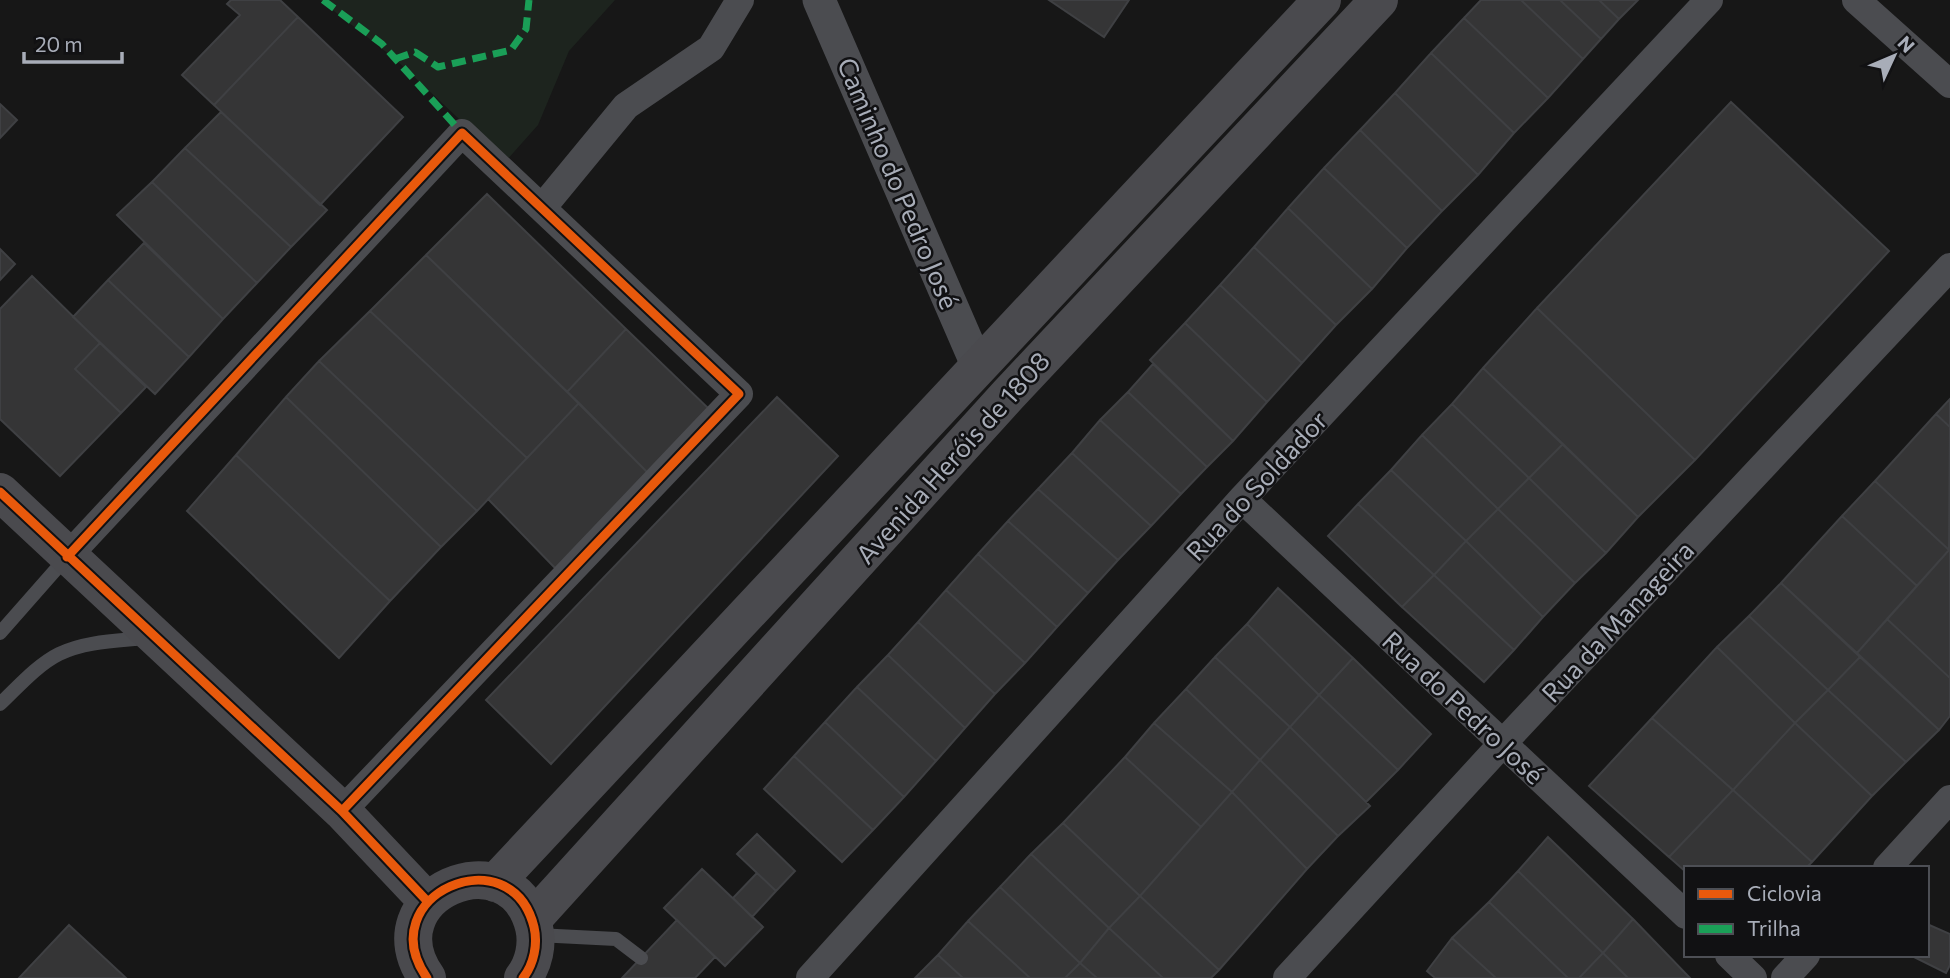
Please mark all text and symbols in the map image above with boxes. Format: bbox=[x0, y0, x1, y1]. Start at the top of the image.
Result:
scale bar bbox=[24, 21, 122, 65]
north arrow bbox=[1859, 21, 1929, 91]
text: 20 m bbox=[35, 31, 83, 56]
text: N bbox=[1893, 31, 1920, 57]
street label: Caminho do Pedro José bbox=[832, 53, 966, 313]
street label: Avenida Heróis de 1808 bbox=[849, 345, 1055, 569]
street label: Rua do Soldador bbox=[1179, 404, 1333, 566]
street label: Rua da Manageira bbox=[1535, 534, 1699, 708]
street label: Rua do Pedro José bbox=[1377, 624, 1551, 790]
legend bbox=[1684, 866, 1929, 957]
text: Ciclovia bbox=[1747, 880, 1822, 905]
text: Trilha bbox=[1747, 915, 1801, 940]

